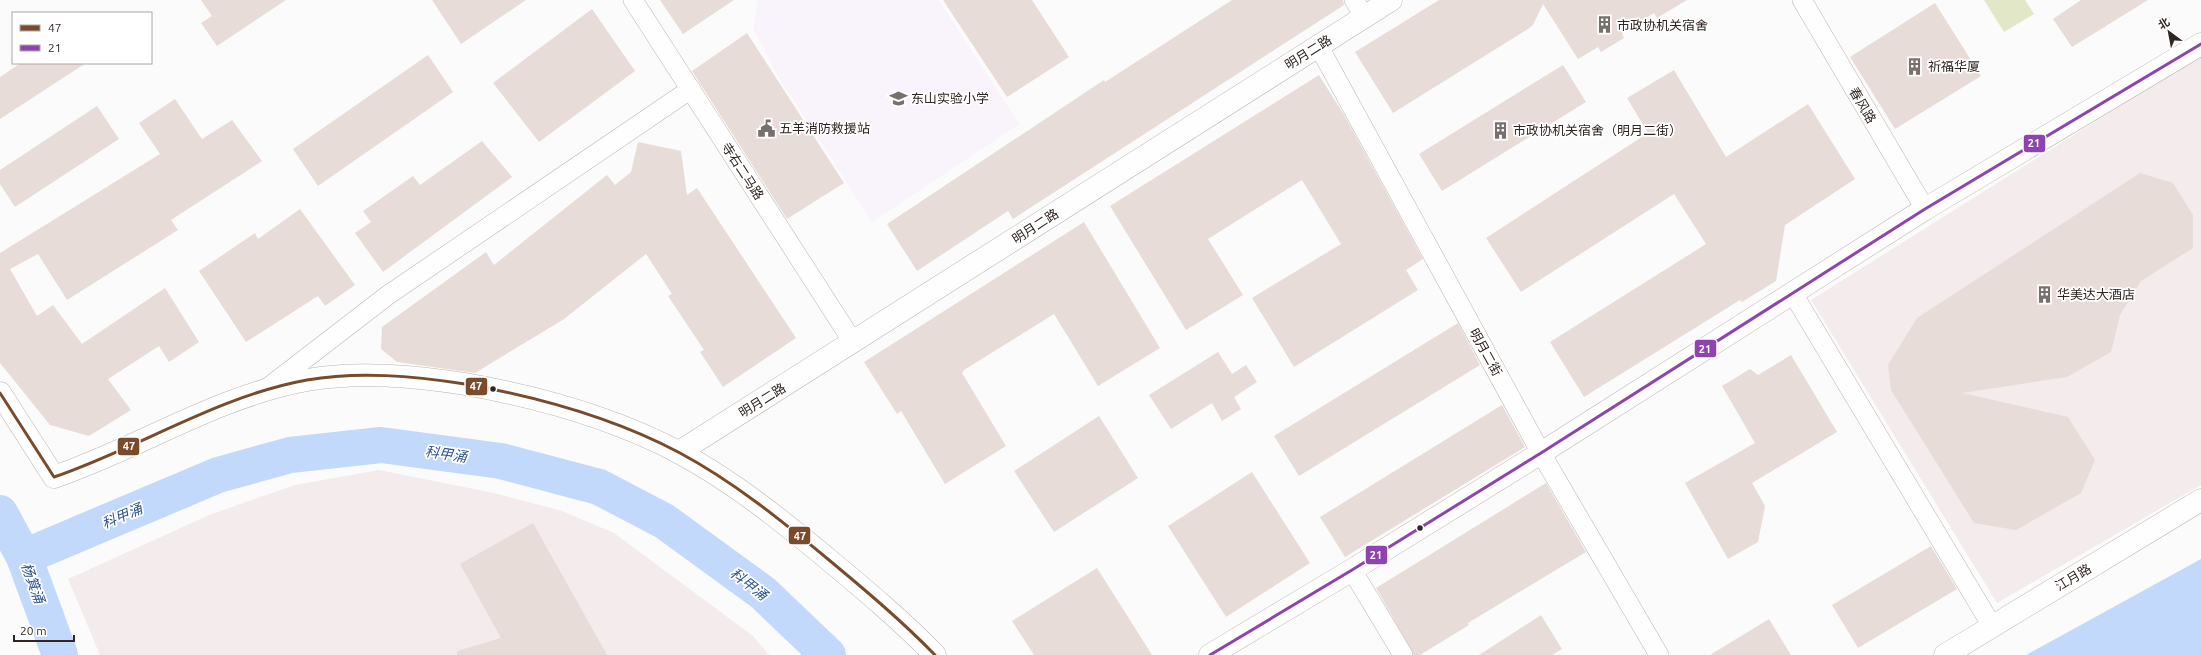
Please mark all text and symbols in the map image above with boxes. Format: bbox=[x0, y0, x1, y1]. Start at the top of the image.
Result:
legend bbox=[12, 12, 152, 64]
north arrow bbox=[2149, 12, 2189, 52]
building icon: 市政协机关宿舍 bbox=[1594, 15, 1614, 35]
text: 北 bbox=[2156, 16, 2172, 32]
place label: 市政协机关宿舍 bbox=[1617, 18, 1708, 32]
text: 47 bbox=[48, 21, 62, 34]
street label: 明月二路 bbox=[1282, 32, 1334, 72]
text: 21 bbox=[48, 41, 62, 54]
building icon: 祈福华厦 bbox=[1905, 56, 1925, 76]
place label: 祈福华厦 bbox=[1928, 59, 1980, 73]
street label: 春风路 bbox=[1847, 85, 1879, 125]
school or university icon: 东山实验小学 bbox=[888, 88, 908, 108]
place label: 东山实验小学 bbox=[911, 91, 989, 105]
public building icon: 五羊消防救援站 bbox=[756, 118, 776, 138]
building icon: 市政协机关宿舍（明月二街） bbox=[1490, 120, 1510, 140]
place label: 五羊消防救援站 bbox=[779, 121, 870, 135]
place label: 市政协机关宿舍（明月二街） bbox=[1513, 123, 1682, 137]
line badge: 21 bbox=[2023, 134, 2046, 153]
text: 21 bbox=[2028, 137, 2040, 149]
street label: 寺右二马路 bbox=[719, 140, 767, 202]
street label: 明月二路 bbox=[1009, 206, 1061, 246]
building icon: 华美达大酒店 bbox=[2034, 284, 2054, 304]
place label: 华美达大酒店 bbox=[2057, 287, 2135, 301]
street label: 明月二街 bbox=[1467, 326, 1505, 378]
line badge: 21 bbox=[1694, 339, 1717, 358]
text: 21 bbox=[1699, 343, 1711, 355]
line badge: 47 bbox=[465, 377, 488, 396]
text: 47 bbox=[470, 380, 482, 392]
street label: 明月二路 bbox=[736, 380, 788, 420]
unlabelled marker bbox=[488, 384, 498, 394]
line badge: 47 bbox=[117, 437, 140, 456]
text: 47 bbox=[123, 440, 135, 452]
water label: 科甲涌 bbox=[424, 443, 470, 465]
water label: 科甲涌 bbox=[100, 500, 146, 532]
unlabelled marker bbox=[1415, 523, 1425, 533]
line badge: 47 bbox=[788, 526, 811, 545]
text: 47 bbox=[794, 530, 806, 542]
line badge: 21 bbox=[1365, 545, 1388, 565]
text: 21 bbox=[1370, 549, 1382, 561]
water label: 杨箕涌 bbox=[18, 561, 48, 607]
street label: 江月路 bbox=[2053, 561, 2093, 593]
water label: 科甲涌 bbox=[728, 565, 772, 604]
scale bar bbox=[14, 617, 74, 643]
text: 20 m bbox=[20, 624, 47, 637]

